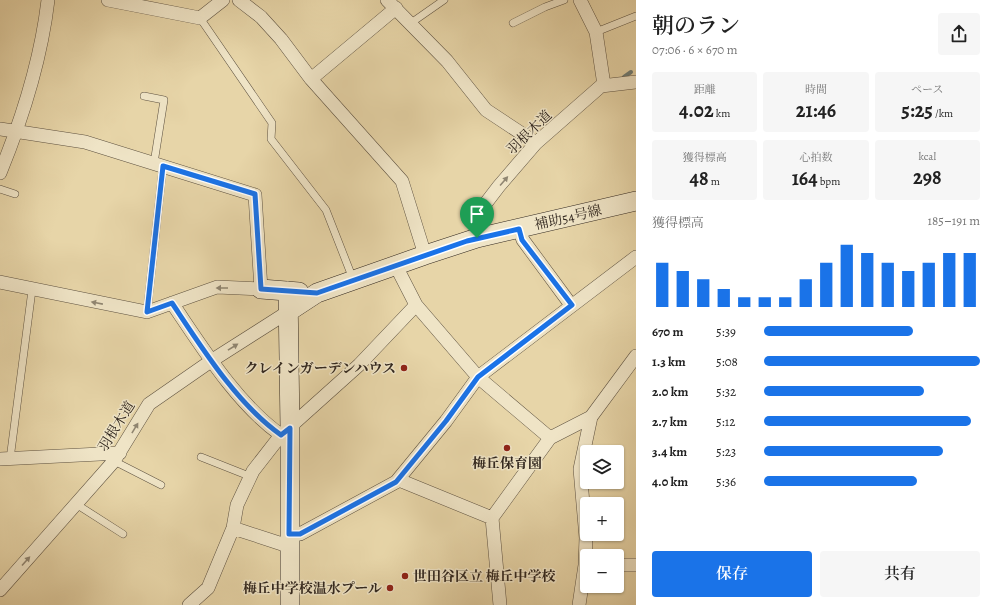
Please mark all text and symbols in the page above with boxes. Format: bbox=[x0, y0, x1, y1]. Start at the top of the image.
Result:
text: 朝のラン bbox=[652, 11, 740, 41]
button: share bbox=[938, 13, 980, 55]
text: 07:06 · 6 × 670 m bbox=[652, 41, 738, 58]
text: 距離 bbox=[694, 82, 716, 97]
text: 時間 bbox=[805, 82, 827, 97]
text: ペース bbox=[911, 82, 944, 97]
text: 4.02 bbox=[679, 97, 714, 124]
text: 21:46 bbox=[796, 97, 836, 124]
text: 5:25 bbox=[901, 97, 933, 124]
street label: 羽根木道 bbox=[503, 106, 556, 159]
text: km bbox=[714, 106, 730, 121]
text: /km bbox=[933, 106, 953, 121]
text: kcal bbox=[919, 149, 936, 164]
text: 獲得標高 bbox=[683, 150, 727, 165]
text: 心拍数 bbox=[799, 150, 832, 165]
text: 298 bbox=[913, 164, 942, 191]
text: 48 bbox=[689, 165, 708, 192]
text: 164 bbox=[792, 165, 818, 192]
text: m bbox=[708, 174, 720, 189]
text: bpm bbox=[818, 174, 840, 189]
one-way arrow bbox=[499, 175, 508, 186]
pin bbox=[460, 197, 494, 238]
street label: 補助54号線 bbox=[533, 201, 604, 234]
icon: arrive bbox=[466, 203, 488, 225]
text: 185–191 m bbox=[928, 212, 980, 229]
text: 獲得標高 bbox=[652, 214, 704, 231]
one-way arrow bbox=[215, 285, 228, 291]
one-way arrow bbox=[91, 299, 103, 305]
text: 670 m bbox=[652, 323, 683, 340]
text: 5:39 bbox=[716, 323, 736, 340]
one-way arrow bbox=[227, 343, 239, 350]
text: 1.3 km bbox=[652, 353, 686, 370]
text: 5:08 bbox=[716, 353, 738, 370]
place label: クレインガーデンハウス bbox=[244, 359, 396, 378]
marker: クレインガーデンハウス bbox=[399, 363, 409, 373]
text: 2.0 km bbox=[652, 383, 688, 400]
text: 5:32 bbox=[716, 383, 736, 400]
street label: 羽根木道 bbox=[94, 397, 139, 455]
text: 2.7 km bbox=[652, 413, 687, 430]
text: 5:12 bbox=[716, 413, 735, 430]
one-way arrow bbox=[131, 422, 138, 434]
marker: 梅丘保育園 bbox=[502, 443, 512, 453]
text: 3.4 km bbox=[652, 443, 687, 460]
text: 5:23 bbox=[716, 443, 736, 460]
map controls bbox=[580, 445, 624, 593]
button: layers bbox=[580, 445, 624, 489]
place label: 梅丘保育園 bbox=[472, 454, 542, 473]
text: 4.0 km bbox=[652, 473, 688, 490]
text: 5:36 bbox=[716, 473, 736, 490]
button: + bbox=[580, 497, 624, 541]
button: − bbox=[580, 549, 624, 593]
button: 保存 bbox=[652, 551, 812, 597]
button: 共有 bbox=[820, 551, 980, 597]
one-way arrow bbox=[21, 556, 31, 566]
place label: 世田谷区立 梅丘中学校 bbox=[413, 567, 555, 586]
marker: 世田谷区立 梅丘中学校 bbox=[400, 571, 410, 581]
place label: 梅丘中学校温水プール bbox=[243, 579, 382, 598]
marker: 梅丘中学校温水プール bbox=[385, 583, 395, 593]

